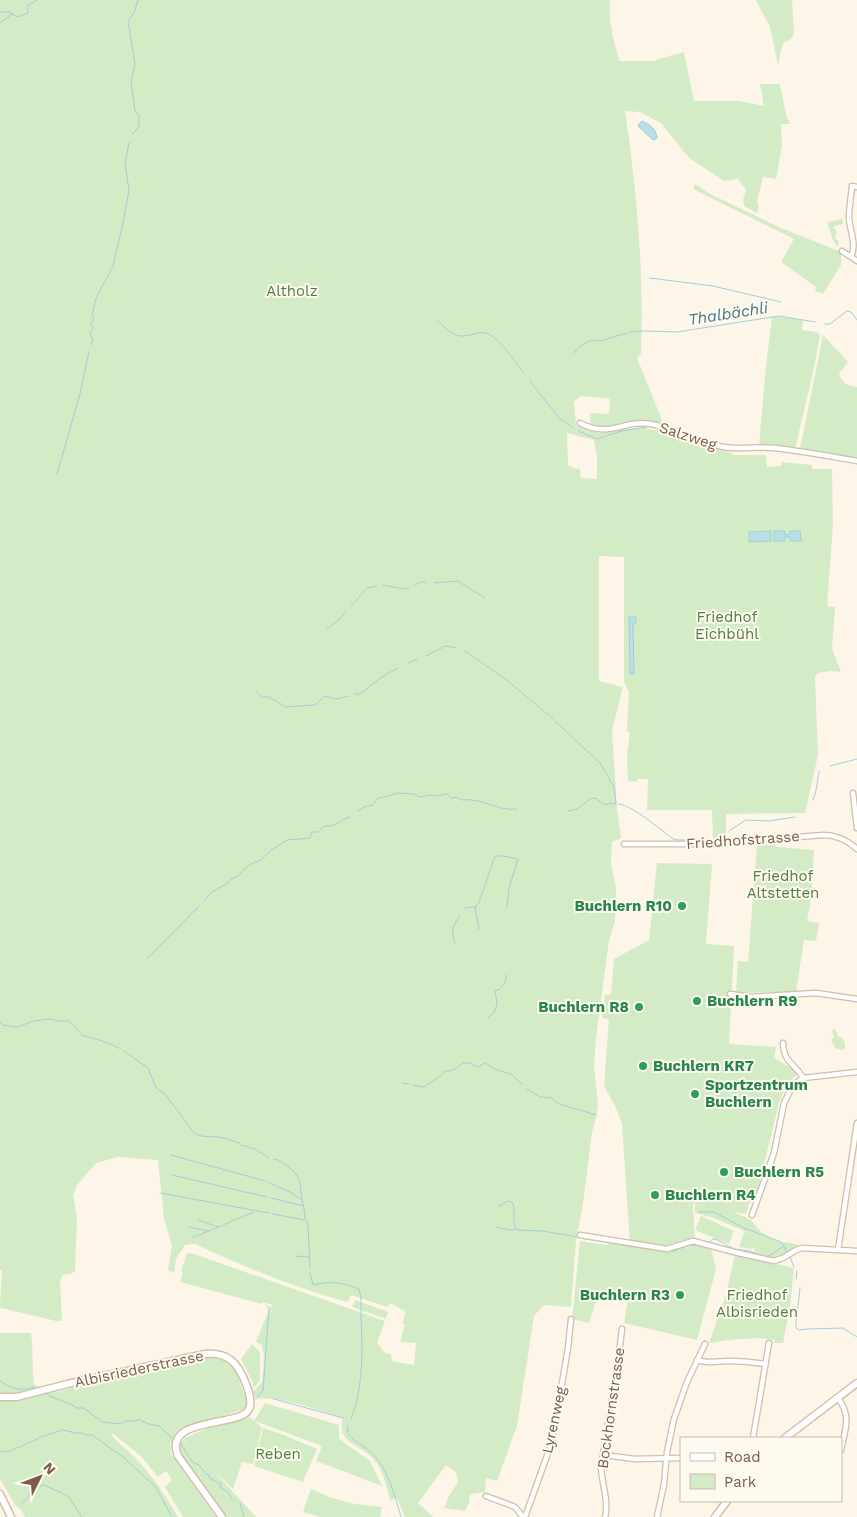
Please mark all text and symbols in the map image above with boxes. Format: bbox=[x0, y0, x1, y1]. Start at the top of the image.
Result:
park label: Altholz bbox=[266, 282, 318, 300]
water label: Thalbächli bbox=[687, 298, 770, 329]
street label: Salzweg bbox=[657, 418, 719, 454]
park label: Friedhof Eichbühl bbox=[695, 608, 759, 643]
street label: Friedhofstrasse bbox=[686, 827, 800, 853]
park label: Friedhof Altstetten bbox=[747, 867, 819, 902]
place label: Buchlern R10 bbox=[575, 897, 672, 915]
marker: Buchlern R10 bbox=[676, 900, 688, 912]
place label: Buchlern R9 bbox=[707, 992, 798, 1010]
marker: Buchlern R9 bbox=[691, 995, 703, 1007]
place label: Buchlern R8 bbox=[538, 998, 629, 1016]
marker: Buchlern R8 bbox=[633, 1001, 645, 1013]
place label: Buchlern KR7 bbox=[653, 1057, 754, 1075]
marker: Buchlern KR7 bbox=[637, 1060, 649, 1072]
place label: Sportzentrum Buchlern bbox=[705, 1076, 808, 1111]
marker: Sportzentrum Buchlern bbox=[689, 1088, 701, 1100]
place label: Buchlern R5 bbox=[734, 1163, 824, 1181]
marker: Buchlern R5 bbox=[718, 1166, 730, 1178]
place label: Buchlern R4 bbox=[665, 1186, 756, 1204]
marker: Buchlern R4 bbox=[649, 1189, 661, 1201]
place label: Buchlern R3 bbox=[580, 1286, 670, 1304]
park label: Friedhof Albisrieden bbox=[716, 1286, 798, 1321]
marker: Buchlern R3 bbox=[674, 1289, 686, 1301]
street label: Bockhornstrasse bbox=[594, 1346, 628, 1470]
street label: Albisriederstrasse bbox=[73, 1347, 205, 1391]
street label: Lyrenweg bbox=[538, 1385, 570, 1455]
legend bbox=[680, 1437, 842, 1502]
park label: Reben bbox=[255, 1445, 301, 1463]
text: Road bbox=[724, 1448, 761, 1466]
north arrow bbox=[15, 1452, 65, 1502]
text: N bbox=[40, 1459, 59, 1478]
text: Park bbox=[724, 1473, 757, 1491]

